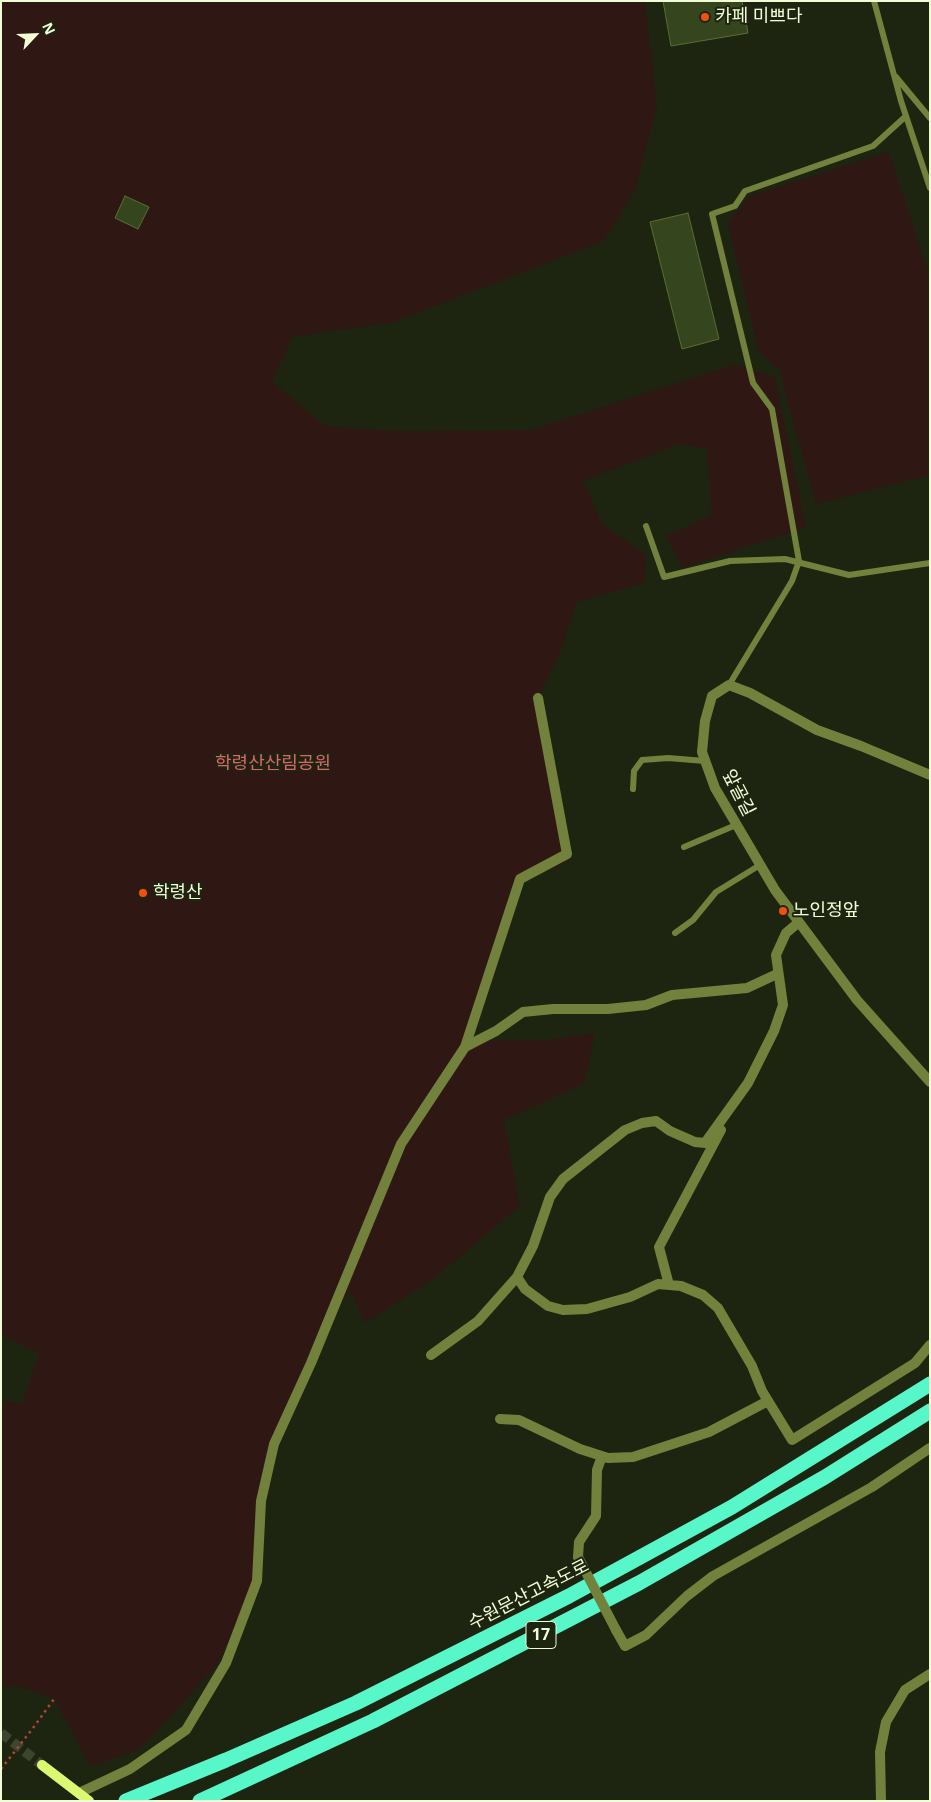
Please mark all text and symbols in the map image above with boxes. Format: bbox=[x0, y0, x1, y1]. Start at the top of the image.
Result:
place label: 카페 미쁘다 bbox=[715, 6, 802, 28]
north arrow bbox=[10, 10, 60, 60]
marker: 카페 미쁘다 bbox=[699, 11, 711, 23]
text: N bbox=[38, 19, 60, 38]
park label: 학령산산림공원 bbox=[215, 753, 331, 775]
street label: 앞골길 bbox=[717, 766, 759, 820]
place label: 학령산 bbox=[153, 882, 203, 904]
marker: 학령산 bbox=[137, 887, 149, 899]
place label: 노인정앞 bbox=[793, 900, 859, 922]
marker: 노인정앞 bbox=[777, 905, 789, 917]
street label: 수원문산고속도로 bbox=[465, 1555, 593, 1635]
road number: 17 bbox=[526, 1622, 556, 1648]

